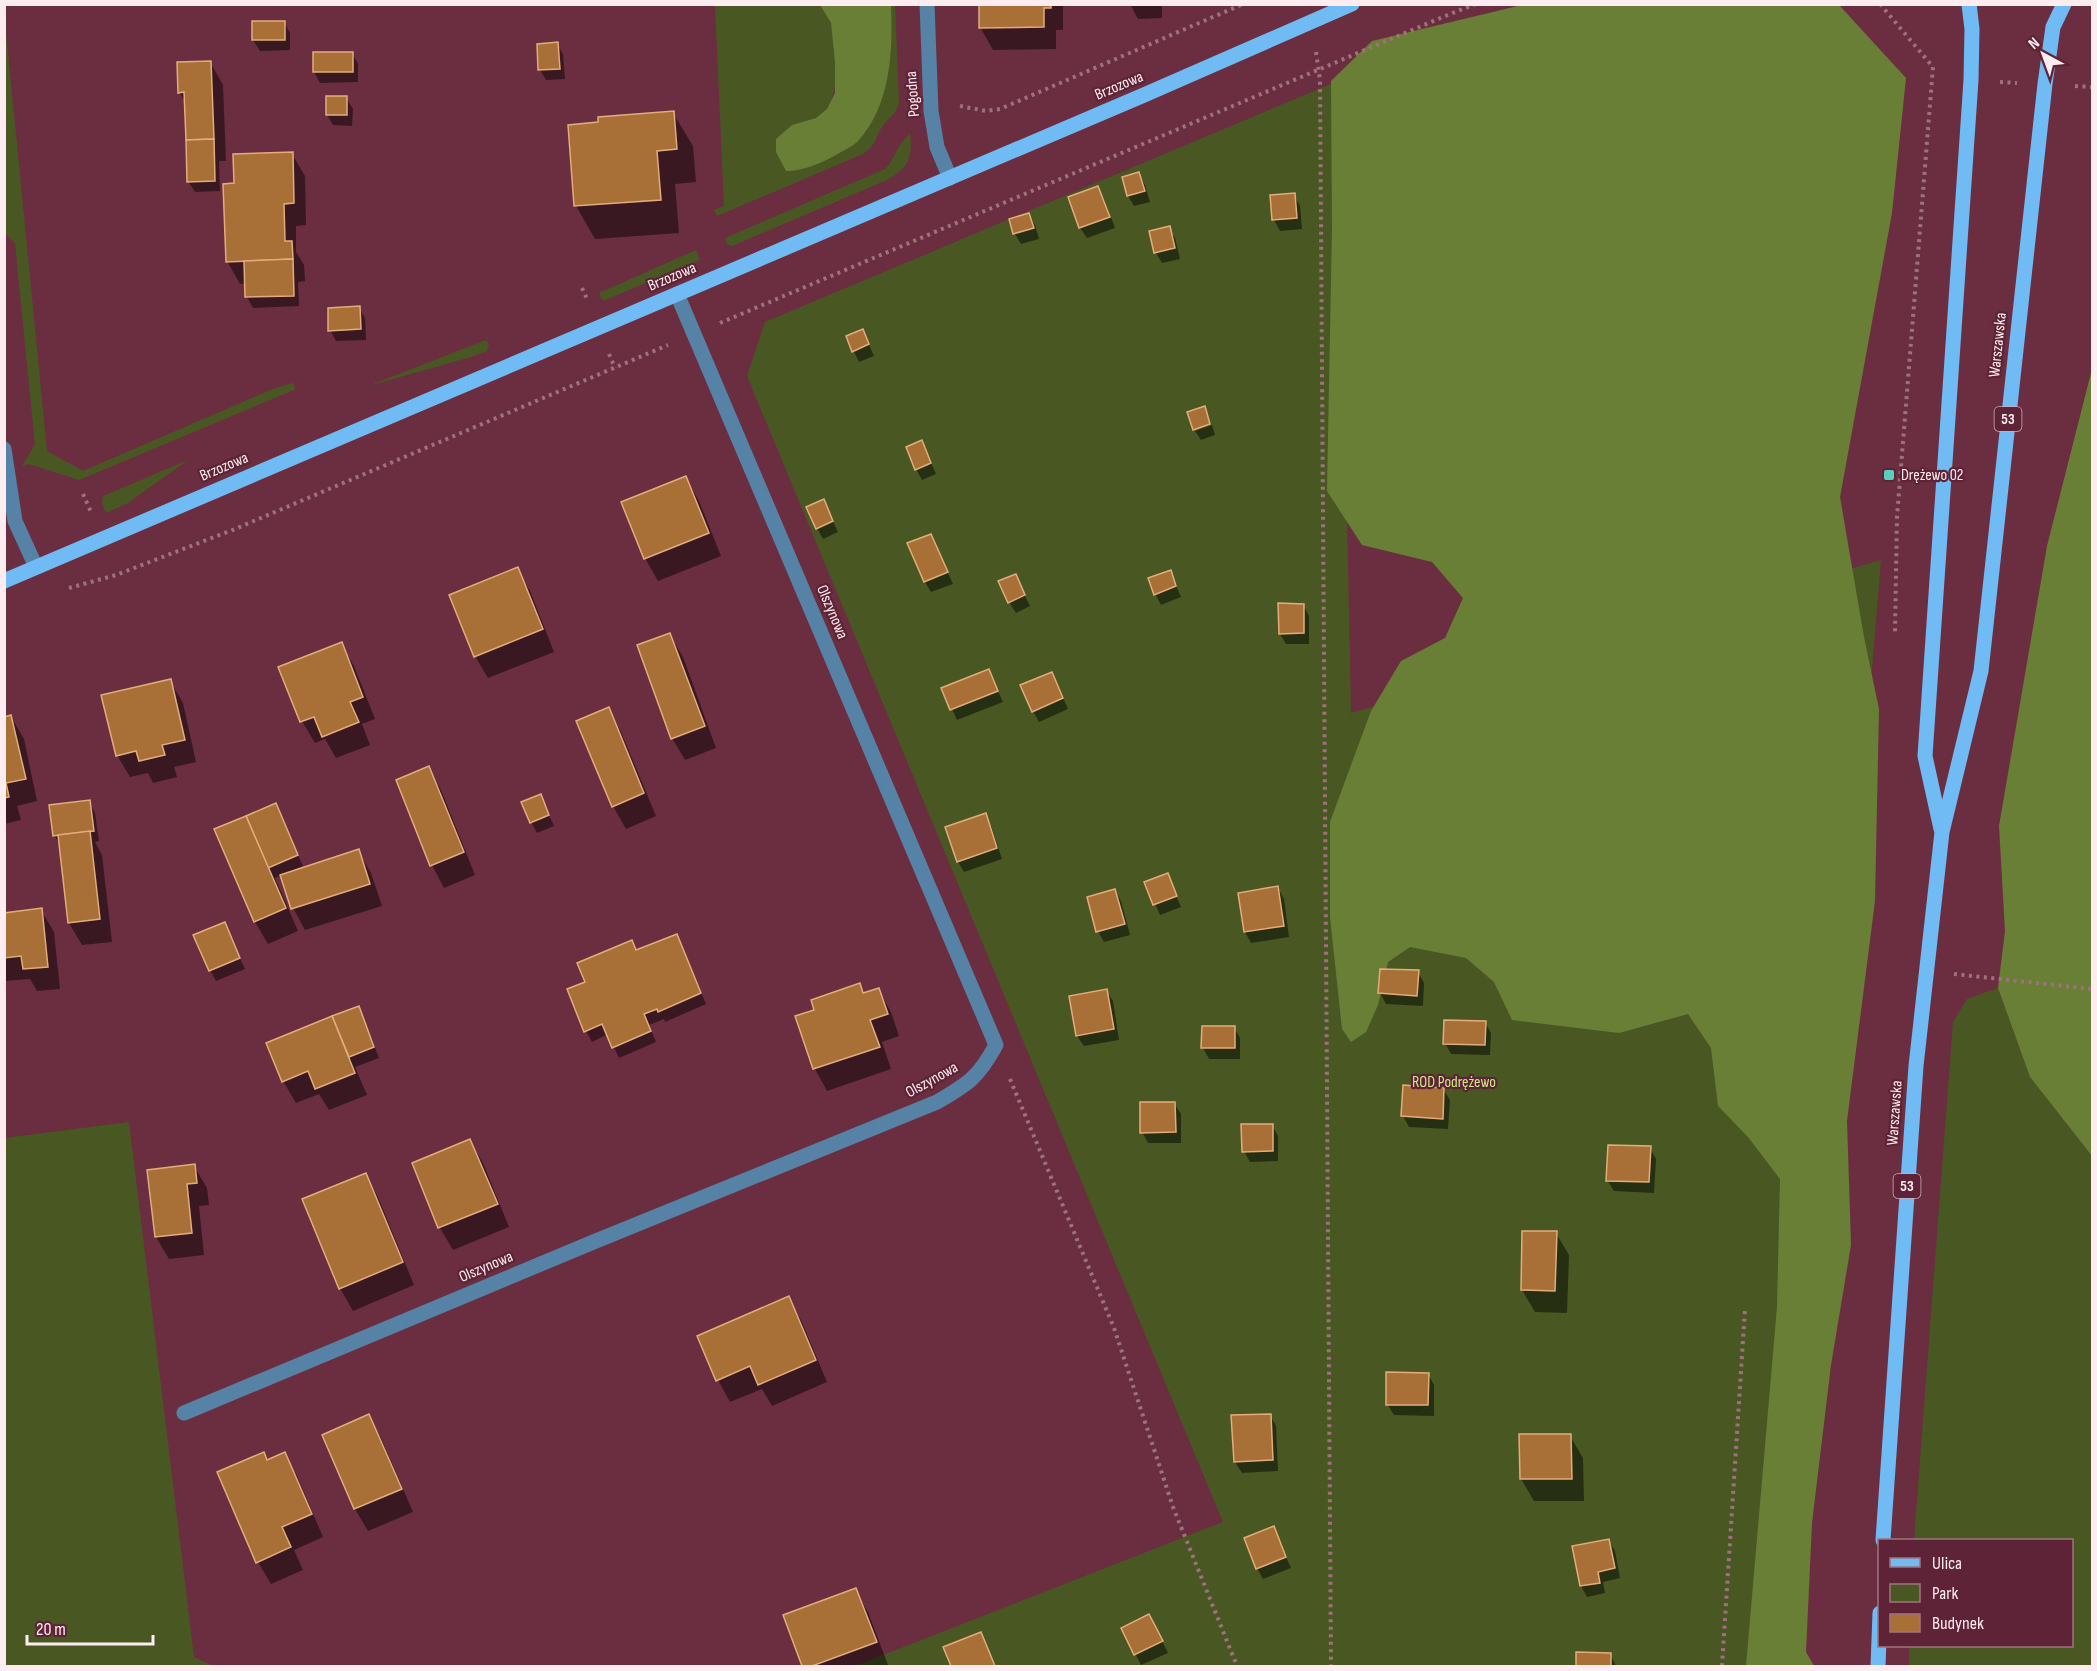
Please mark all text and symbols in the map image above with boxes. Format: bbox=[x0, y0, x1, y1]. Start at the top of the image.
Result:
north arrow bbox=[2013, 24, 2073, 84]
text: N bbox=[2025, 34, 2044, 54]
street label: Brzozowa bbox=[1092, 67, 1146, 105]
street label: Pogodna bbox=[902, 70, 924, 118]
street label: Brzozowa bbox=[645, 258, 699, 296]
street label: Warszawska bbox=[1985, 312, 2011, 378]
road number: 53 bbox=[1994, 407, 2022, 431]
street label: Brzozowa bbox=[197, 448, 251, 486]
place label: Drężewo 02 bbox=[1901, 466, 1963, 485]
marker: Drężewo 02 bbox=[1882, 468, 1896, 482]
street label: Olszynowa bbox=[812, 582, 852, 642]
street label: Olszynowa bbox=[903, 1058, 961, 1102]
park label: ROD Podrężewo bbox=[1412, 1073, 1496, 1092]
street label: Warszawska bbox=[1883, 1080, 1907, 1146]
road number: 53 bbox=[1894, 1174, 1920, 1198]
street label: Olszynowa bbox=[456, 1247, 516, 1287]
legend bbox=[1878, 1539, 2073, 1647]
text: Ulica bbox=[1932, 1553, 1962, 1574]
text: Park bbox=[1932, 1583, 1958, 1604]
scale bar bbox=[27, 1608, 153, 1646]
text: Budynek bbox=[1932, 1613, 1984, 1634]
text: 20 m bbox=[36, 1619, 66, 1640]

